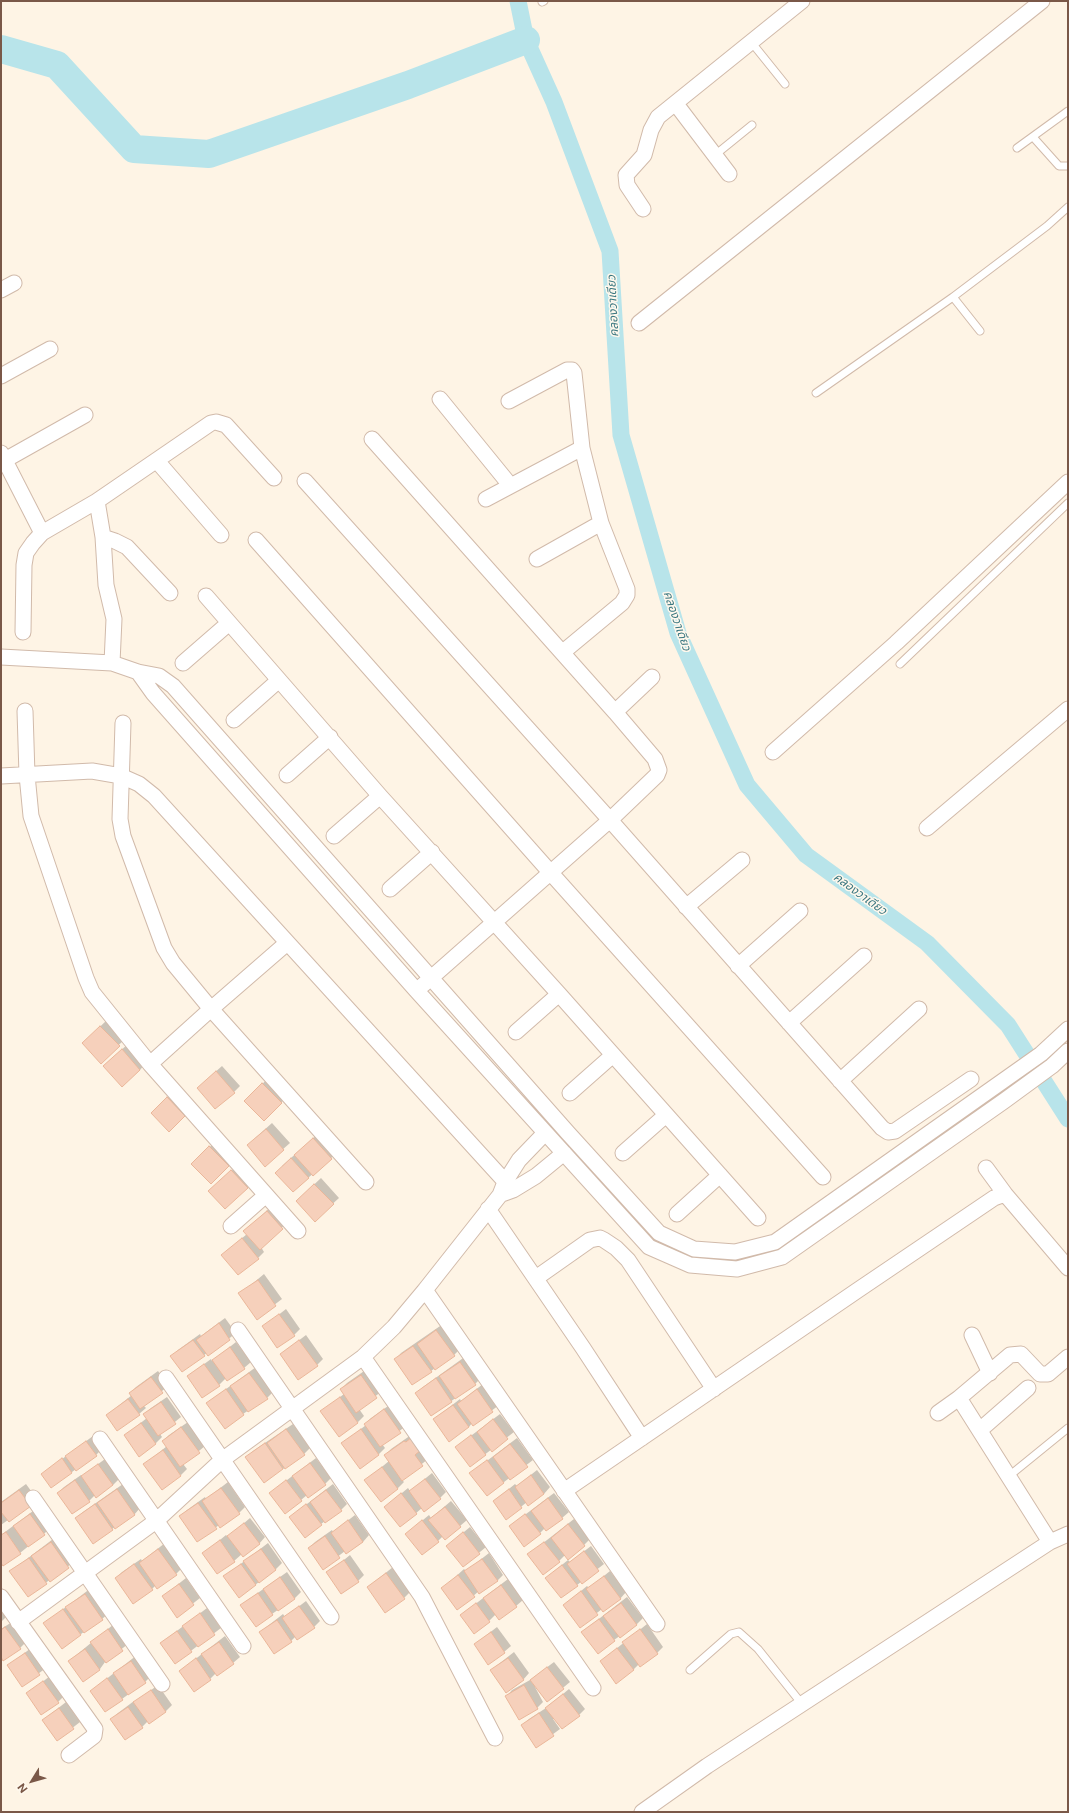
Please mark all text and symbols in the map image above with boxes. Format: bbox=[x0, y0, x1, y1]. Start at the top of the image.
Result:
water label: คลองวาเดียว bbox=[604, 275, 622, 337]
water label: คลองวาเดียว bbox=[660, 589, 694, 653]
water label: คลองวาเดียว bbox=[831, 870, 889, 918]
north arrow bbox=[12, 1761, 52, 1801]
text: N bbox=[15, 1781, 30, 1795]

